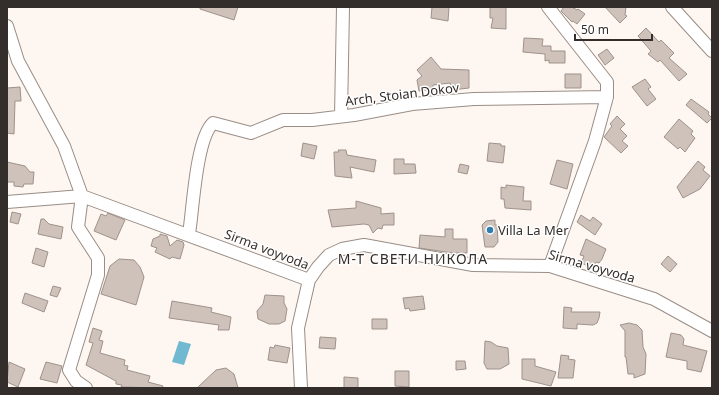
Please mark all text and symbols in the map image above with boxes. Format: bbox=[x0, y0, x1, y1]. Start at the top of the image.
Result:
scale bar bbox=[575, 16, 652, 42]
text: 50 m bbox=[581, 21, 609, 38]
street label: Arch, Stoian Dokov bbox=[344, 78, 460, 110]
place label: Villa La Mer bbox=[498, 221, 569, 239]
street label: Sirma voyvoda bbox=[222, 225, 312, 273]
marker: Villa La Mer bbox=[485, 225, 495, 235]
street label: Sirma voyvoda bbox=[547, 245, 637, 287]
district label: М-Т СВЕТИ НИКОЛА bbox=[338, 249, 488, 268]

